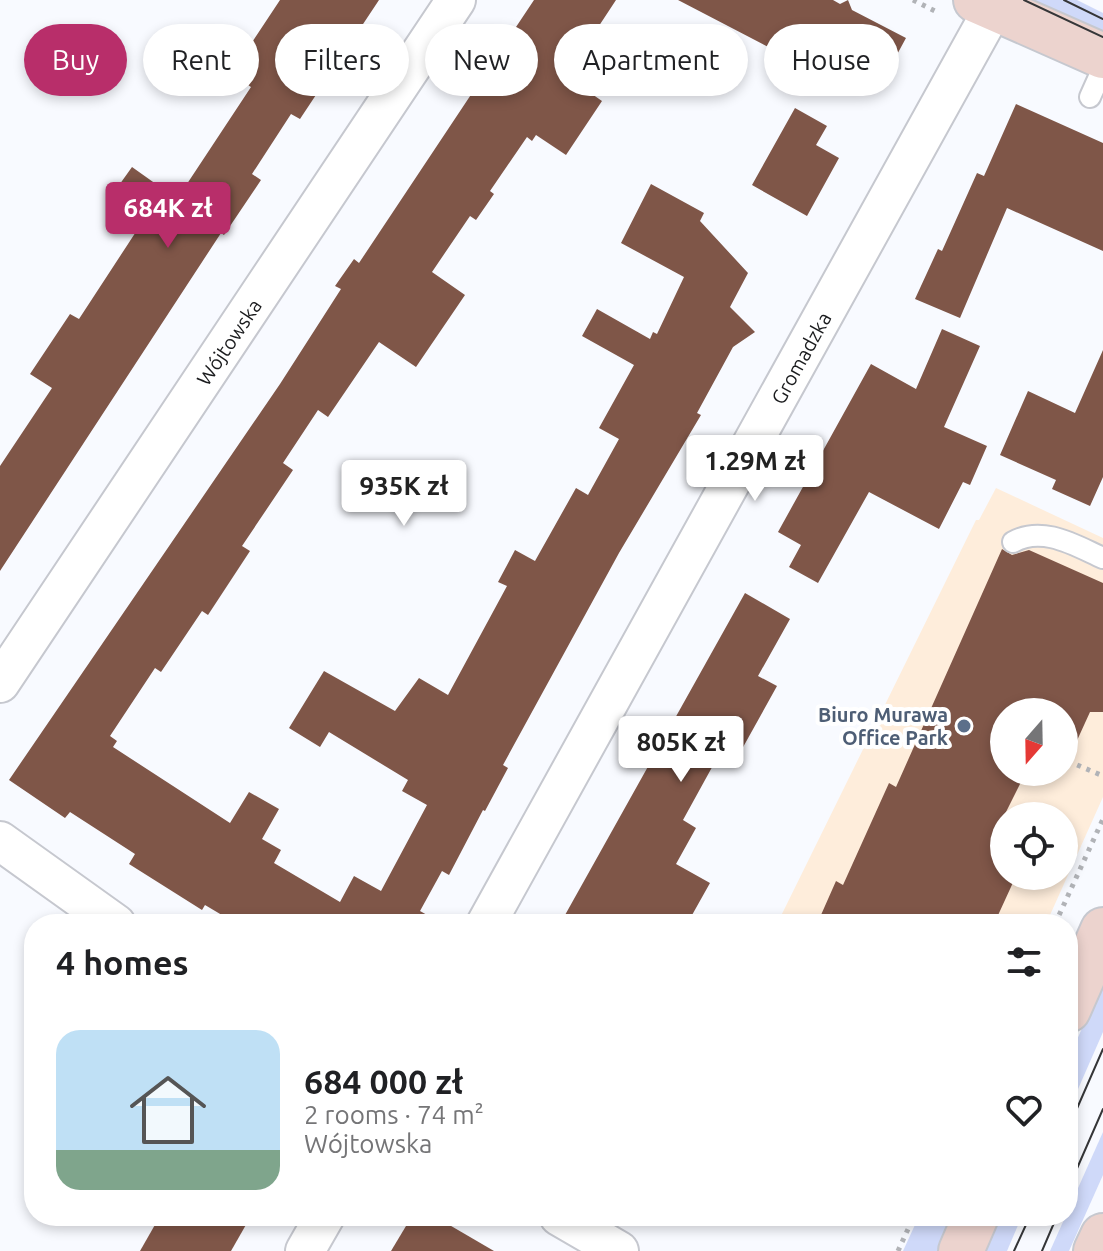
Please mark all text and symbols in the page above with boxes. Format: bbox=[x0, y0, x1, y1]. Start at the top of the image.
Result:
chip: Buy bbox=[24, 24, 127, 96]
chip: Rent bbox=[143, 24, 259, 96]
chip: Filters bbox=[275, 24, 409, 96]
chip: New bbox=[425, 24, 538, 96]
chip: Apartment bbox=[554, 24, 748, 96]
chip: House bbox=[764, 24, 899, 96]
pin: 684K zł bbox=[94, 182, 242, 250]
text: 684K zł bbox=[123, 193, 213, 222]
street label: Wójtowska bbox=[192, 295, 266, 389]
street label: Gromadzka bbox=[766, 308, 836, 408]
pin: 1.29M zł bbox=[672, 435, 838, 503]
text: 1.29M zł bbox=[704, 446, 806, 475]
pin: 935K zł bbox=[330, 460, 478, 528]
text: 935K zł bbox=[359, 471, 449, 500]
north arrow bbox=[990, 698, 1078, 786]
map controls bbox=[990, 698, 1078, 890]
place label: Biuro Murawa Office Park bbox=[818, 703, 948, 749]
pin: 805K zł bbox=[607, 716, 755, 784]
marker: Biuro Murawa Office Park bbox=[955, 717, 973, 735]
text: 805K zł bbox=[636, 727, 726, 756]
button: locate bbox=[990, 802, 1078, 890]
icon: filters bbox=[1002, 940, 1046, 984]
text: 4 homes bbox=[56, 943, 189, 981]
icon: home bbox=[120, 1062, 216, 1158]
text: 684 000 zł bbox=[304, 1062, 463, 1100]
icon: heart bbox=[1002, 1088, 1046, 1132]
text: 2 rooms · 74 m² bbox=[304, 1100, 484, 1129]
text: Wójtowska bbox=[304, 1129, 432, 1158]

